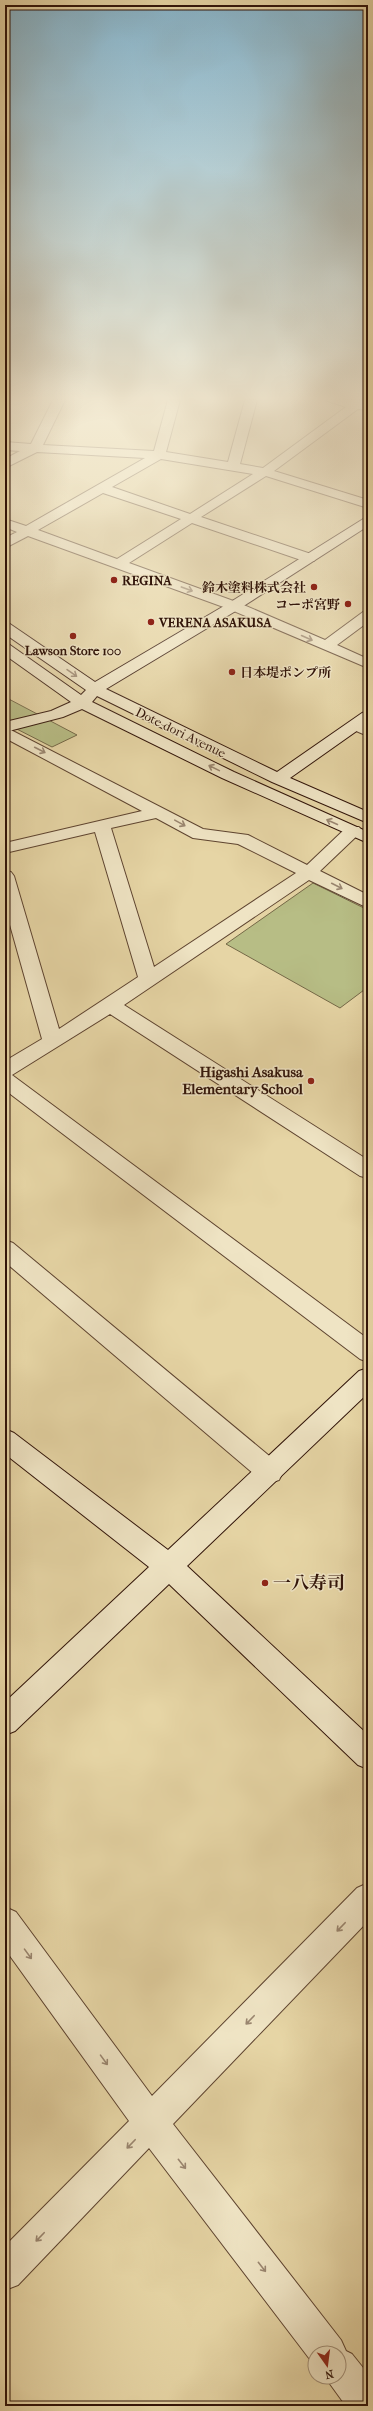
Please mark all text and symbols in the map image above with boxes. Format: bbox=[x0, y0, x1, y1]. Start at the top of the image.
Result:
place label: REGINA bbox=[122, 573, 172, 588]
marker: REGINA bbox=[109, 575, 119, 585]
place label: 鈴木塗料株式会社 bbox=[202, 580, 306, 595]
marker: 鈴木塗料株式会社 bbox=[309, 582, 319, 592]
one-way arrow bbox=[180, 585, 192, 593]
place label: コーポ宮野 bbox=[275, 597, 340, 612]
marker: コーポ宮野 bbox=[343, 599, 353, 609]
place label: VERENA ASAKUSA bbox=[158, 615, 272, 630]
marker: VERENA ASAKUSA bbox=[146, 617, 156, 627]
marker: Lawson Store 100 bbox=[68, 631, 78, 641]
one-way arrow bbox=[301, 634, 313, 642]
place label: Lawson Store 100 bbox=[25, 643, 121, 658]
place label: 日本堤ポンプ所 bbox=[240, 665, 331, 680]
marker: 日本堤ポンプ所 bbox=[227, 667, 237, 677]
one-way arrow bbox=[66, 669, 77, 677]
street label: Dote-dori Avenue bbox=[133, 704, 229, 761]
one-way arrow bbox=[33, 747, 45, 754]
one-way arrow bbox=[208, 764, 220, 771]
one-way arrow bbox=[327, 818, 339, 825]
one-way arrow bbox=[174, 820, 186, 827]
one-way arrow bbox=[331, 883, 343, 891]
place label: Higashi Asakusa Elementary School bbox=[182, 1063, 304, 1098]
marker: Higashi Asakusa Elementary School bbox=[306, 1076, 316, 1086]
place label: 一八寿司 bbox=[273, 1573, 345, 1594]
marker: 一八寿司 bbox=[260, 1578, 270, 1588]
one-way arrow bbox=[336, 1922, 346, 1932]
one-way arrow bbox=[24, 1949, 32, 1960]
one-way arrow bbox=[246, 2015, 255, 2025]
one-way arrow bbox=[100, 2054, 108, 2065]
one-way arrow bbox=[126, 2139, 136, 2149]
one-way arrow bbox=[178, 2158, 186, 2169]
one-way arrow bbox=[35, 2232, 45, 2242]
one-way arrow bbox=[257, 2261, 266, 2272]
north arrow bbox=[307, 2345, 347, 2385]
text: N bbox=[323, 2367, 335, 2382]

